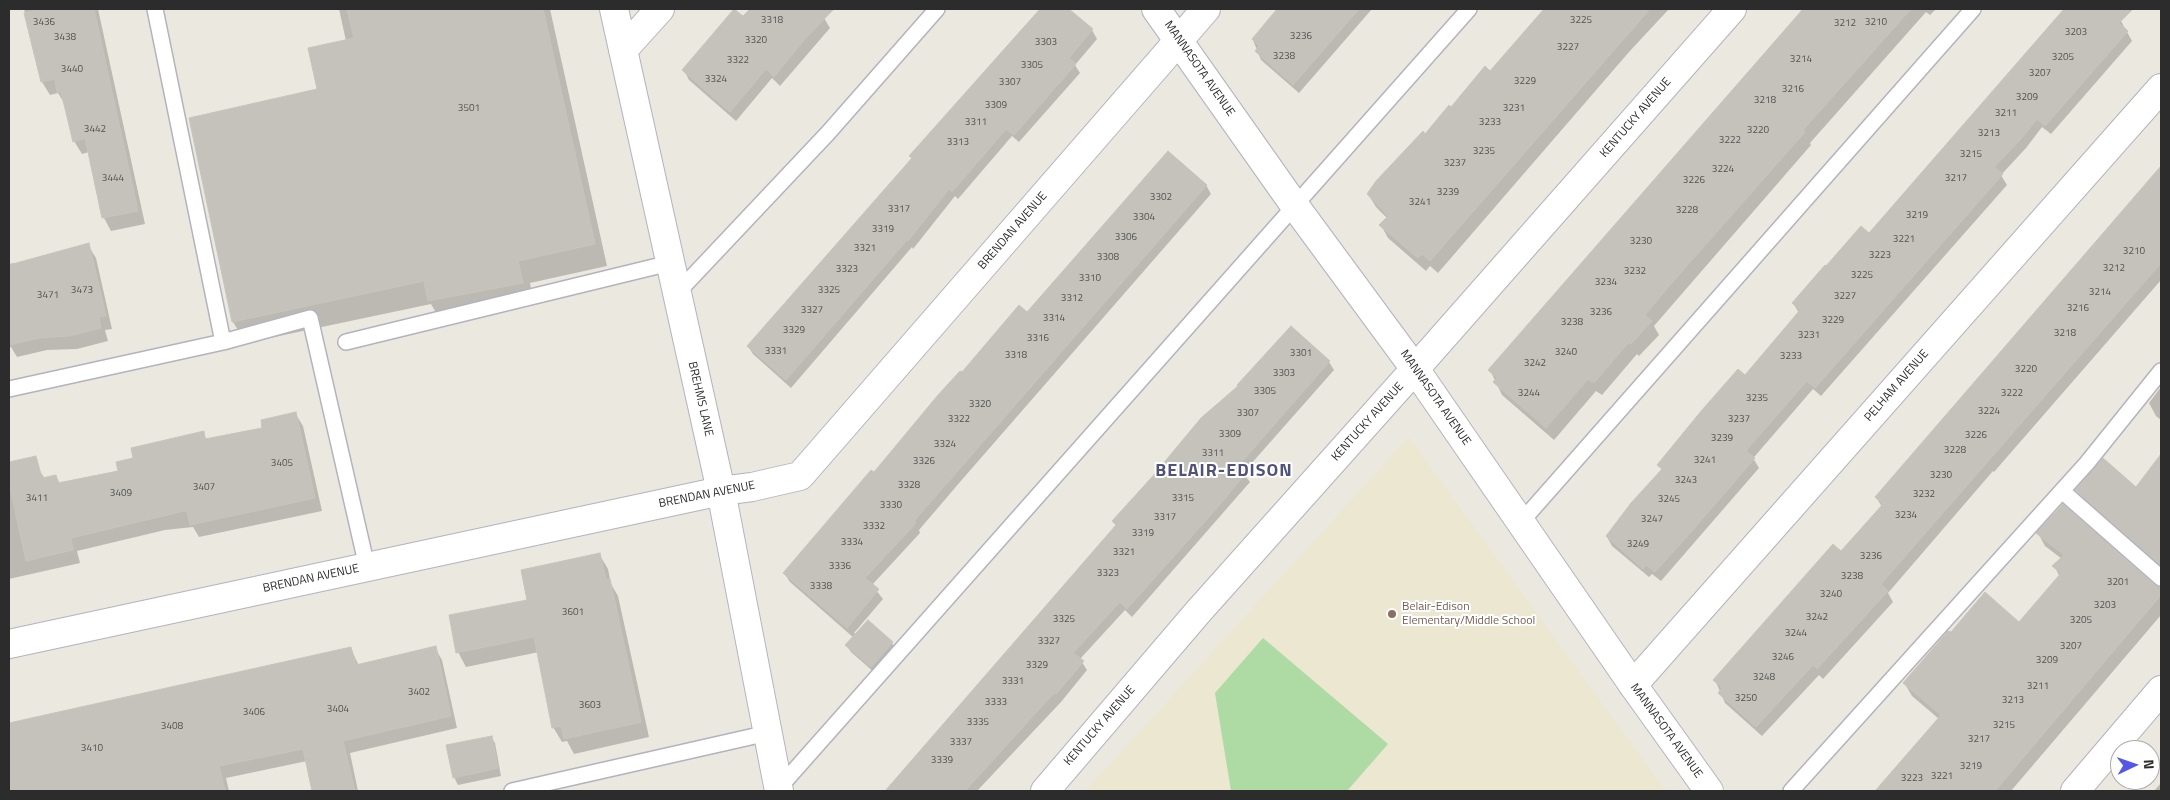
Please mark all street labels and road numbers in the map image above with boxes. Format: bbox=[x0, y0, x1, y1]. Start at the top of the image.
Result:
street label: MANNASOTA AVENUE bbox=[1161, 19, 1237, 119]
street label: KENTUCKY AVENUE bbox=[1597, 75, 1675, 161]
street label: BRENDAN AVENUE bbox=[975, 189, 1051, 273]
street label: PELHAM AVENUE bbox=[1862, 347, 1932, 425]
street label: MANNASOTA AVENUE bbox=[1397, 348, 1473, 448]
street label: BREHMS LANE bbox=[684, 360, 716, 438]
street label: KENTUCKY AVENUE bbox=[1329, 380, 1407, 464]
street label: BRENDAN AVENUE bbox=[658, 479, 756, 511]
street label: BRENDAN AVENUE bbox=[262, 562, 360, 596]
street label: MANNASOTA AVENUE bbox=[1627, 681, 1705, 781]
street label: KENTUCKY AVENUE bbox=[1061, 683, 1139, 769]

